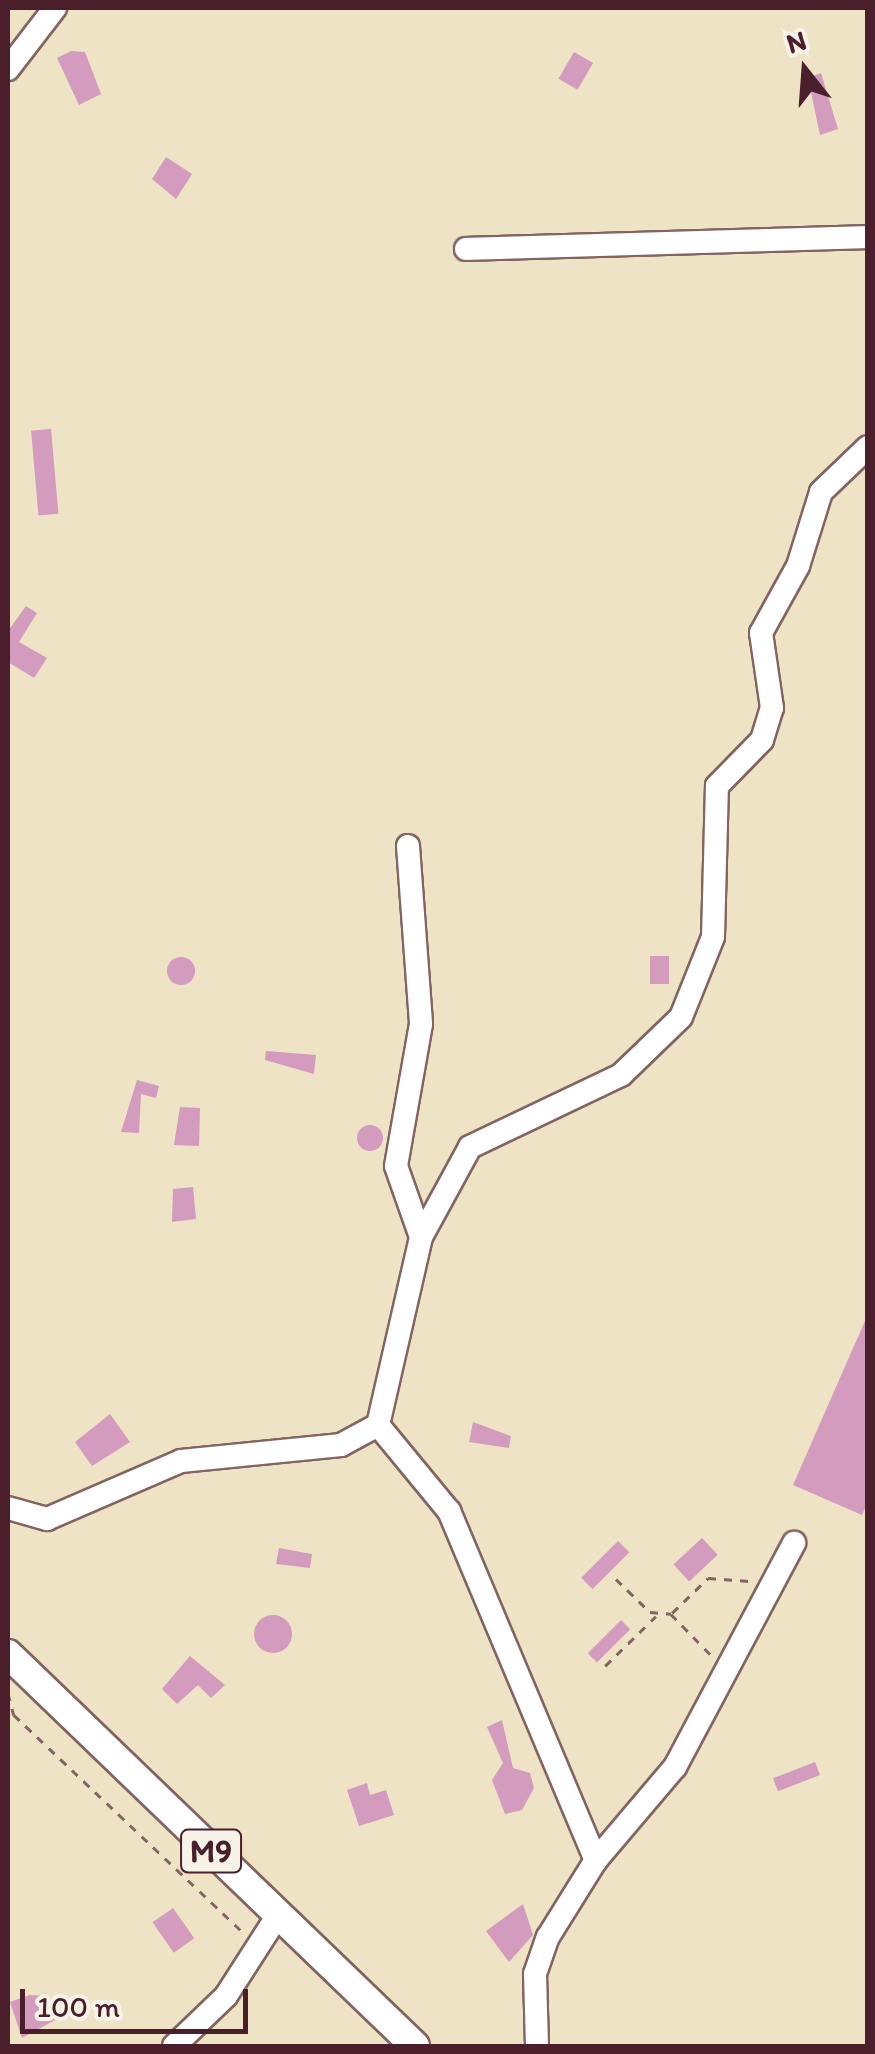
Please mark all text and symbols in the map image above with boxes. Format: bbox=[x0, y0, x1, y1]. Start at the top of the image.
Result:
north arrow bbox=[755, 20, 855, 120]
text: N bbox=[782, 22, 810, 60]
road number: M9 bbox=[178, 1824, 244, 1878]
scale bar bbox=[25, 1969, 252, 2031]
text: 100 m bbox=[37, 1988, 120, 2025]

